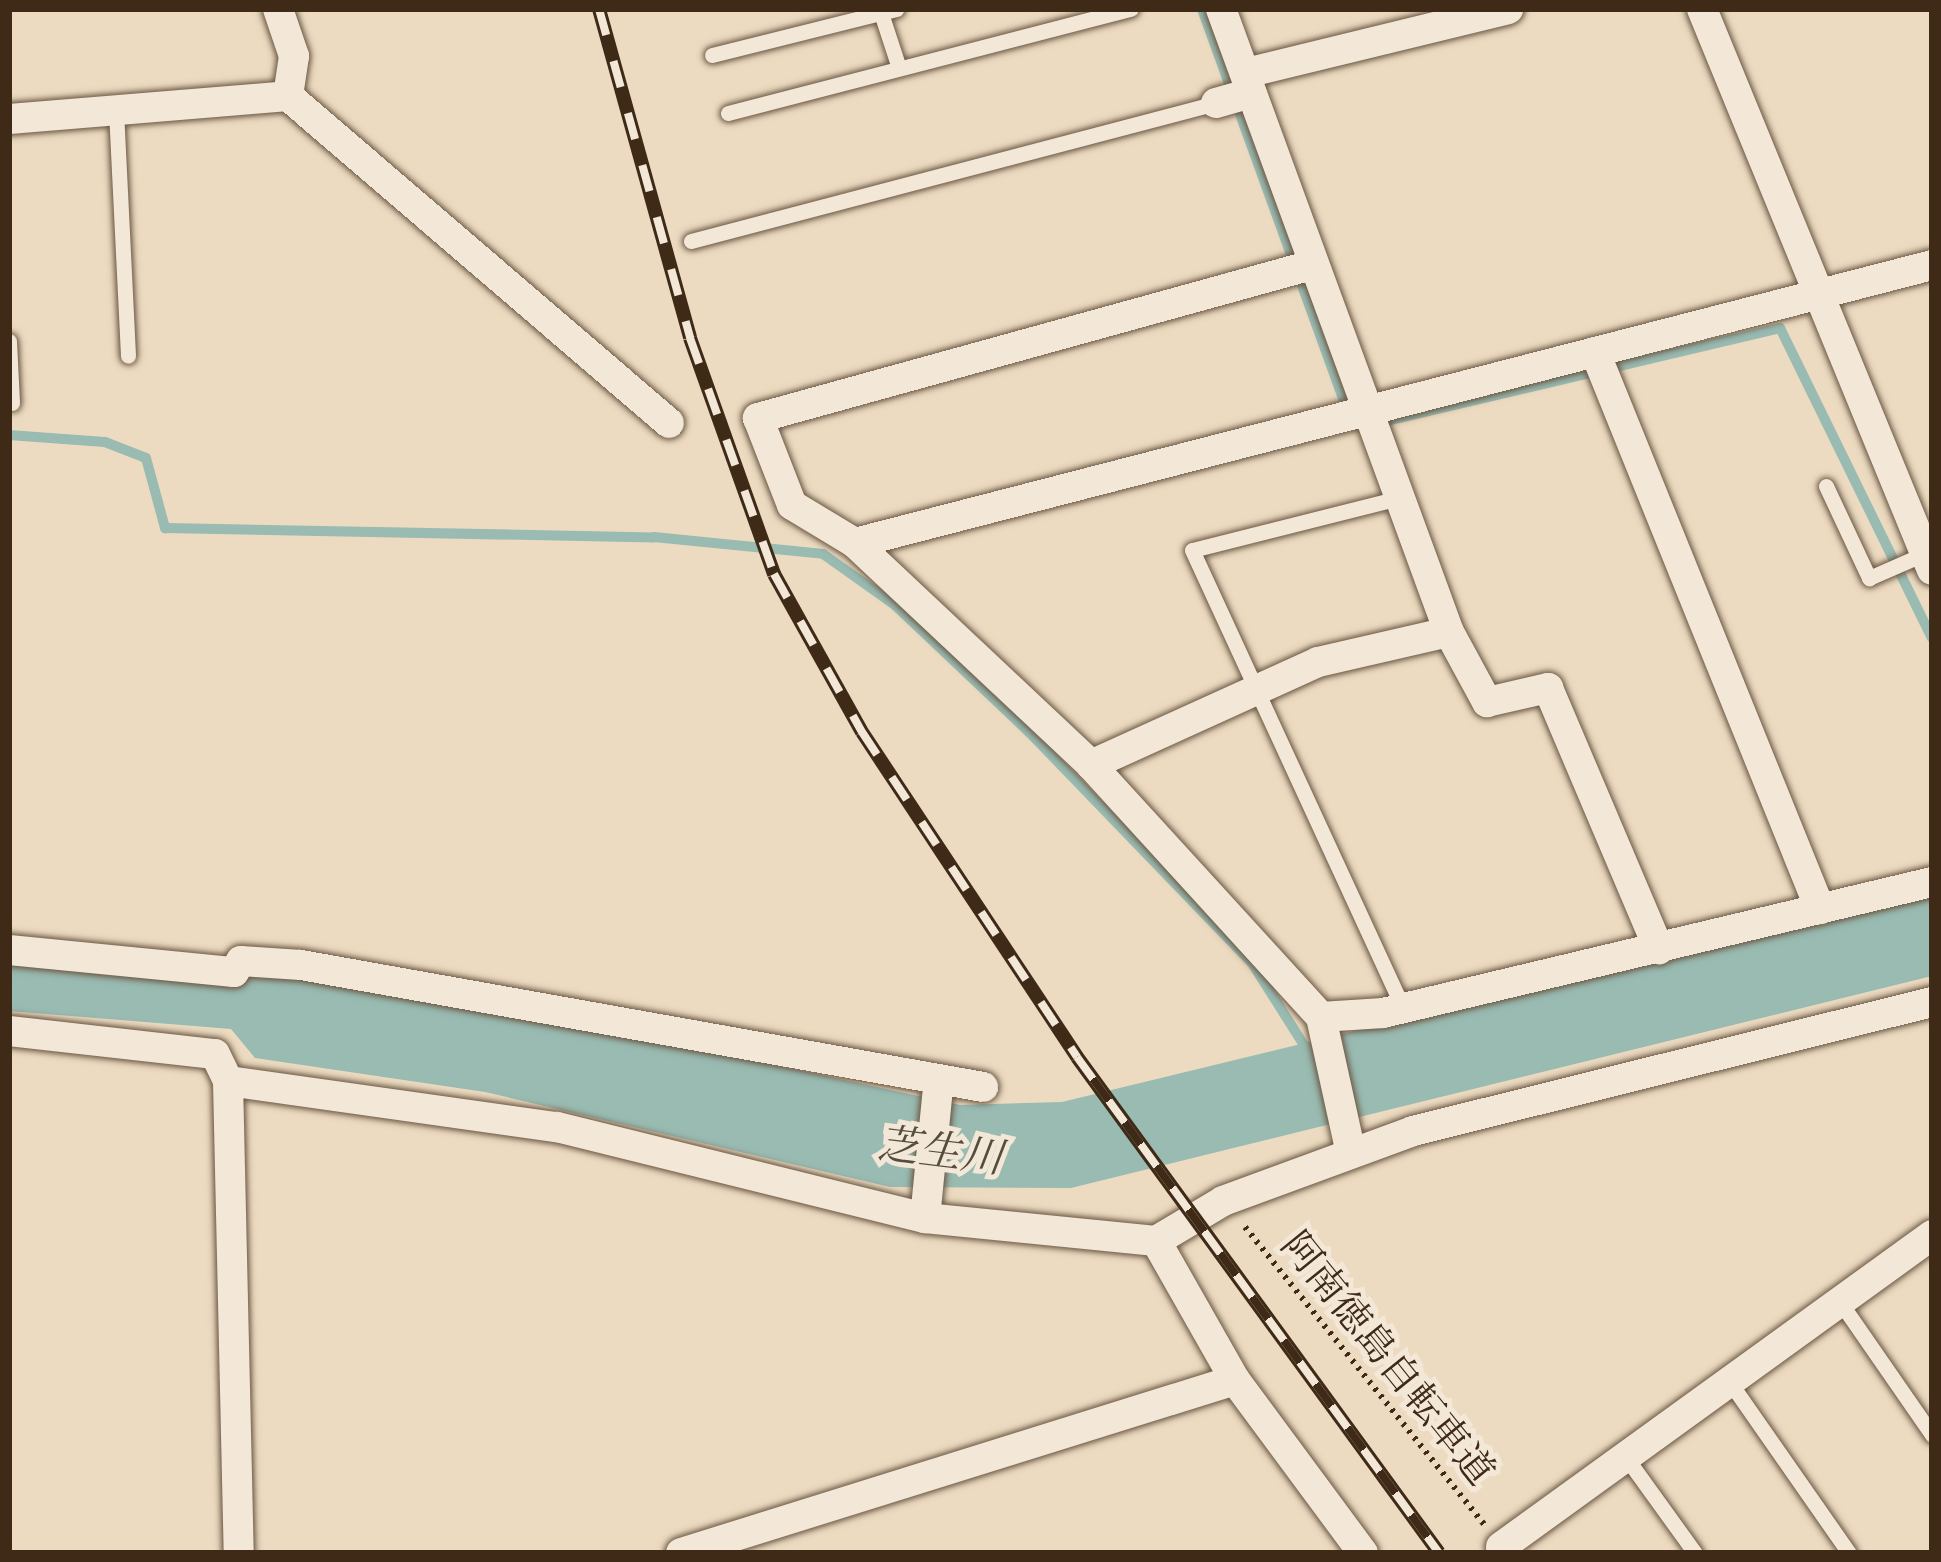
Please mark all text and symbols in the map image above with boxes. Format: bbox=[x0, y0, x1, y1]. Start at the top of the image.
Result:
water label: 芝生川 bbox=[874, 1119, 1006, 1185]
street label: 阿南徳島自転車道 bbox=[1271, 1223, 1503, 1495]

